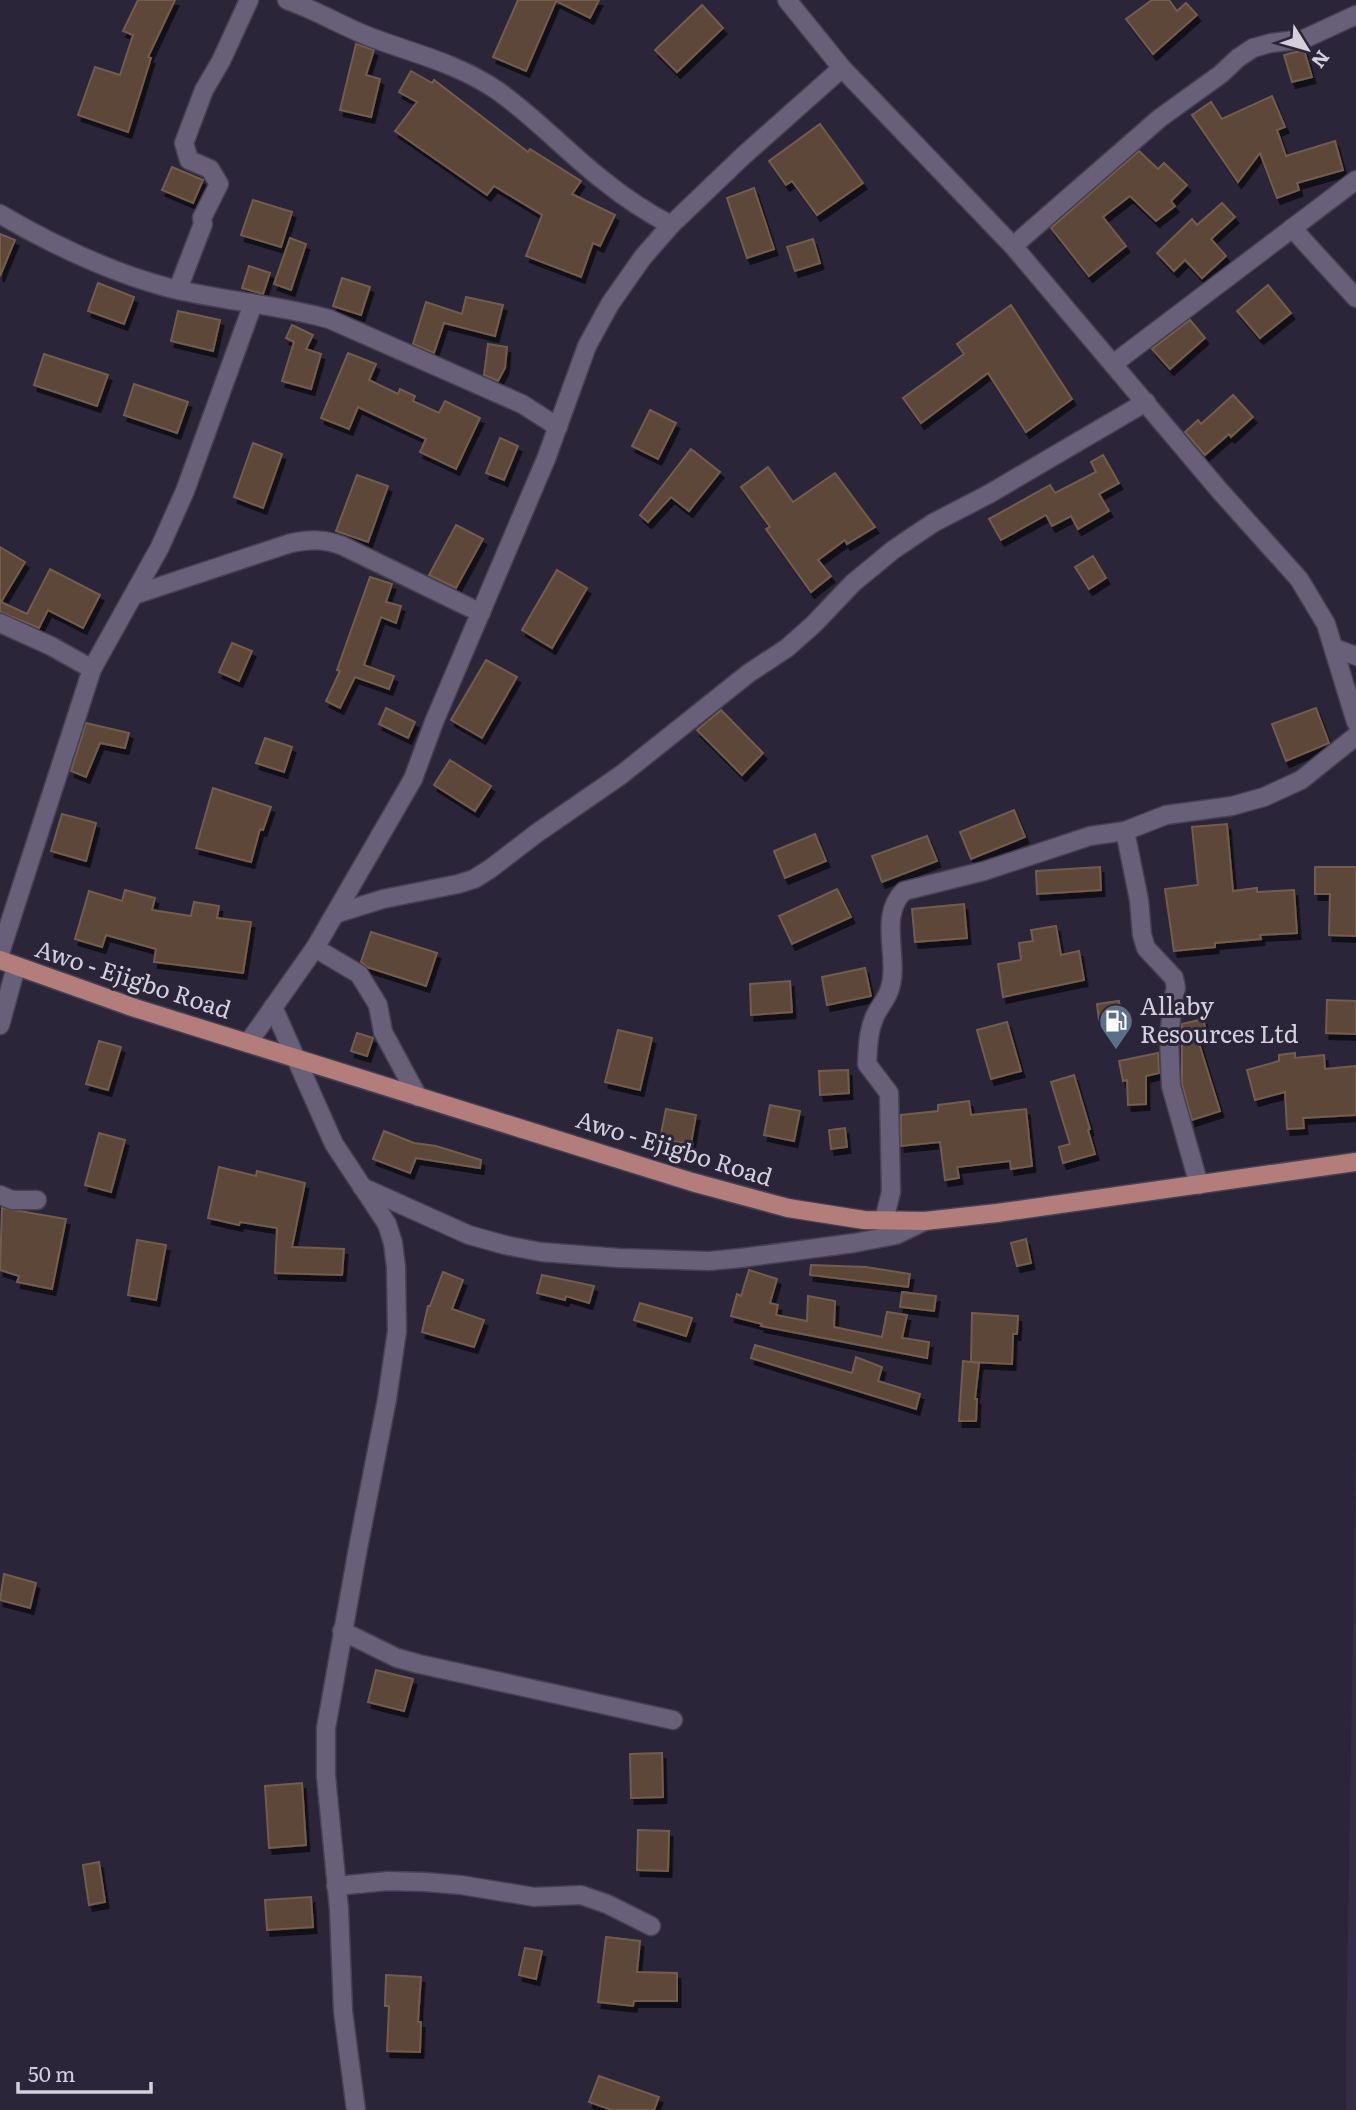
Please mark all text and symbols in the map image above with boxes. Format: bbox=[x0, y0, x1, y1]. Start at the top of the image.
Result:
north arrow bbox=[1272, 14, 1342, 84]
text: N bbox=[1305, 45, 1337, 75]
street label: Awo - Ejigbo Road bbox=[31, 929, 236, 1026]
place label: Allaby Resources Ltd bbox=[1140, 987, 1299, 1050]
fuel station icon: Allaby Resources Ltd bbox=[1097, 1002, 1135, 1051]
street label: Awo - Ejigbo Road bbox=[572, 1100, 778, 1193]
scale bar bbox=[18, 2050, 150, 2094]
text: 50 m bbox=[28, 2057, 75, 2088]

